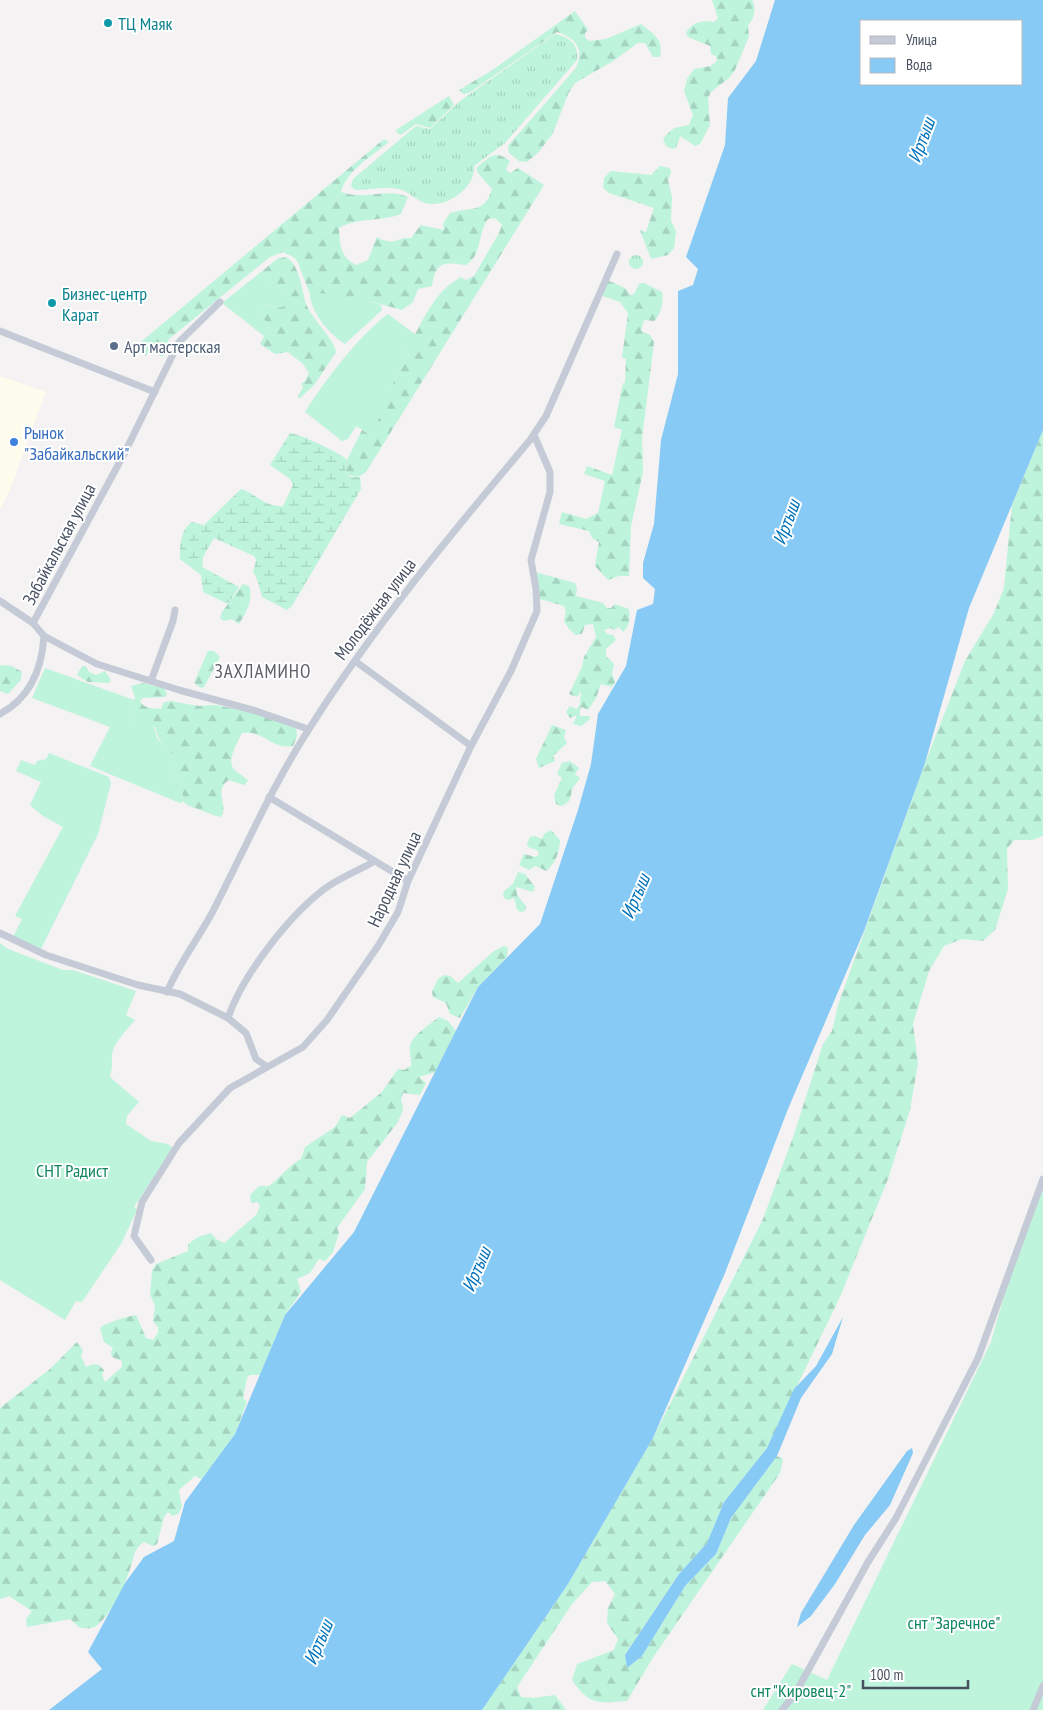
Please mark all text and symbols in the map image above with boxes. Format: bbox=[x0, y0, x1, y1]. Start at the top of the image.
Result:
place label: ТЦ Маяк bbox=[118, 12, 172, 35]
marker: ТЦ Маяк bbox=[102, 17, 114, 29]
legend bbox=[860, 20, 1023, 85]
text: Улица bbox=[906, 30, 937, 49]
text: Вода bbox=[906, 55, 932, 74]
water label: Иртыш bbox=[902, 113, 941, 166]
place label: Бизнес-центр Карат bbox=[62, 282, 147, 326]
marker: Бизнес-центр Карат bbox=[46, 297, 58, 309]
place label: Арт мастерская bbox=[124, 335, 220, 358]
marker: Арт мастерская bbox=[108, 340, 120, 352]
place label: Рынок "Забайкальский" bbox=[24, 421, 130, 465]
marker: Рынок "Забайкальский" bbox=[8, 436, 20, 448]
street label: Забайкальская улица bbox=[17, 479, 101, 609]
water label: Иртыш bbox=[767, 495, 806, 548]
street label: Молодёжная улица bbox=[329, 553, 421, 665]
district label: ЗАХЛАМИНО bbox=[215, 659, 311, 683]
street label: Народная улица bbox=[362, 827, 426, 931]
water label: Иртыш bbox=[615, 869, 656, 922]
park label: СНТ Радист bbox=[36, 1159, 108, 1182]
water label: Иртыш bbox=[456, 1242, 497, 1295]
park label: снт "Заречное" bbox=[908, 1611, 1000, 1634]
water label: Иртыш bbox=[298, 1615, 339, 1668]
scale bar bbox=[863, 1658, 968, 1690]
text: 100 m bbox=[870, 1665, 903, 1684]
park label: снт "Кировец-2" bbox=[751, 1679, 851, 1702]

